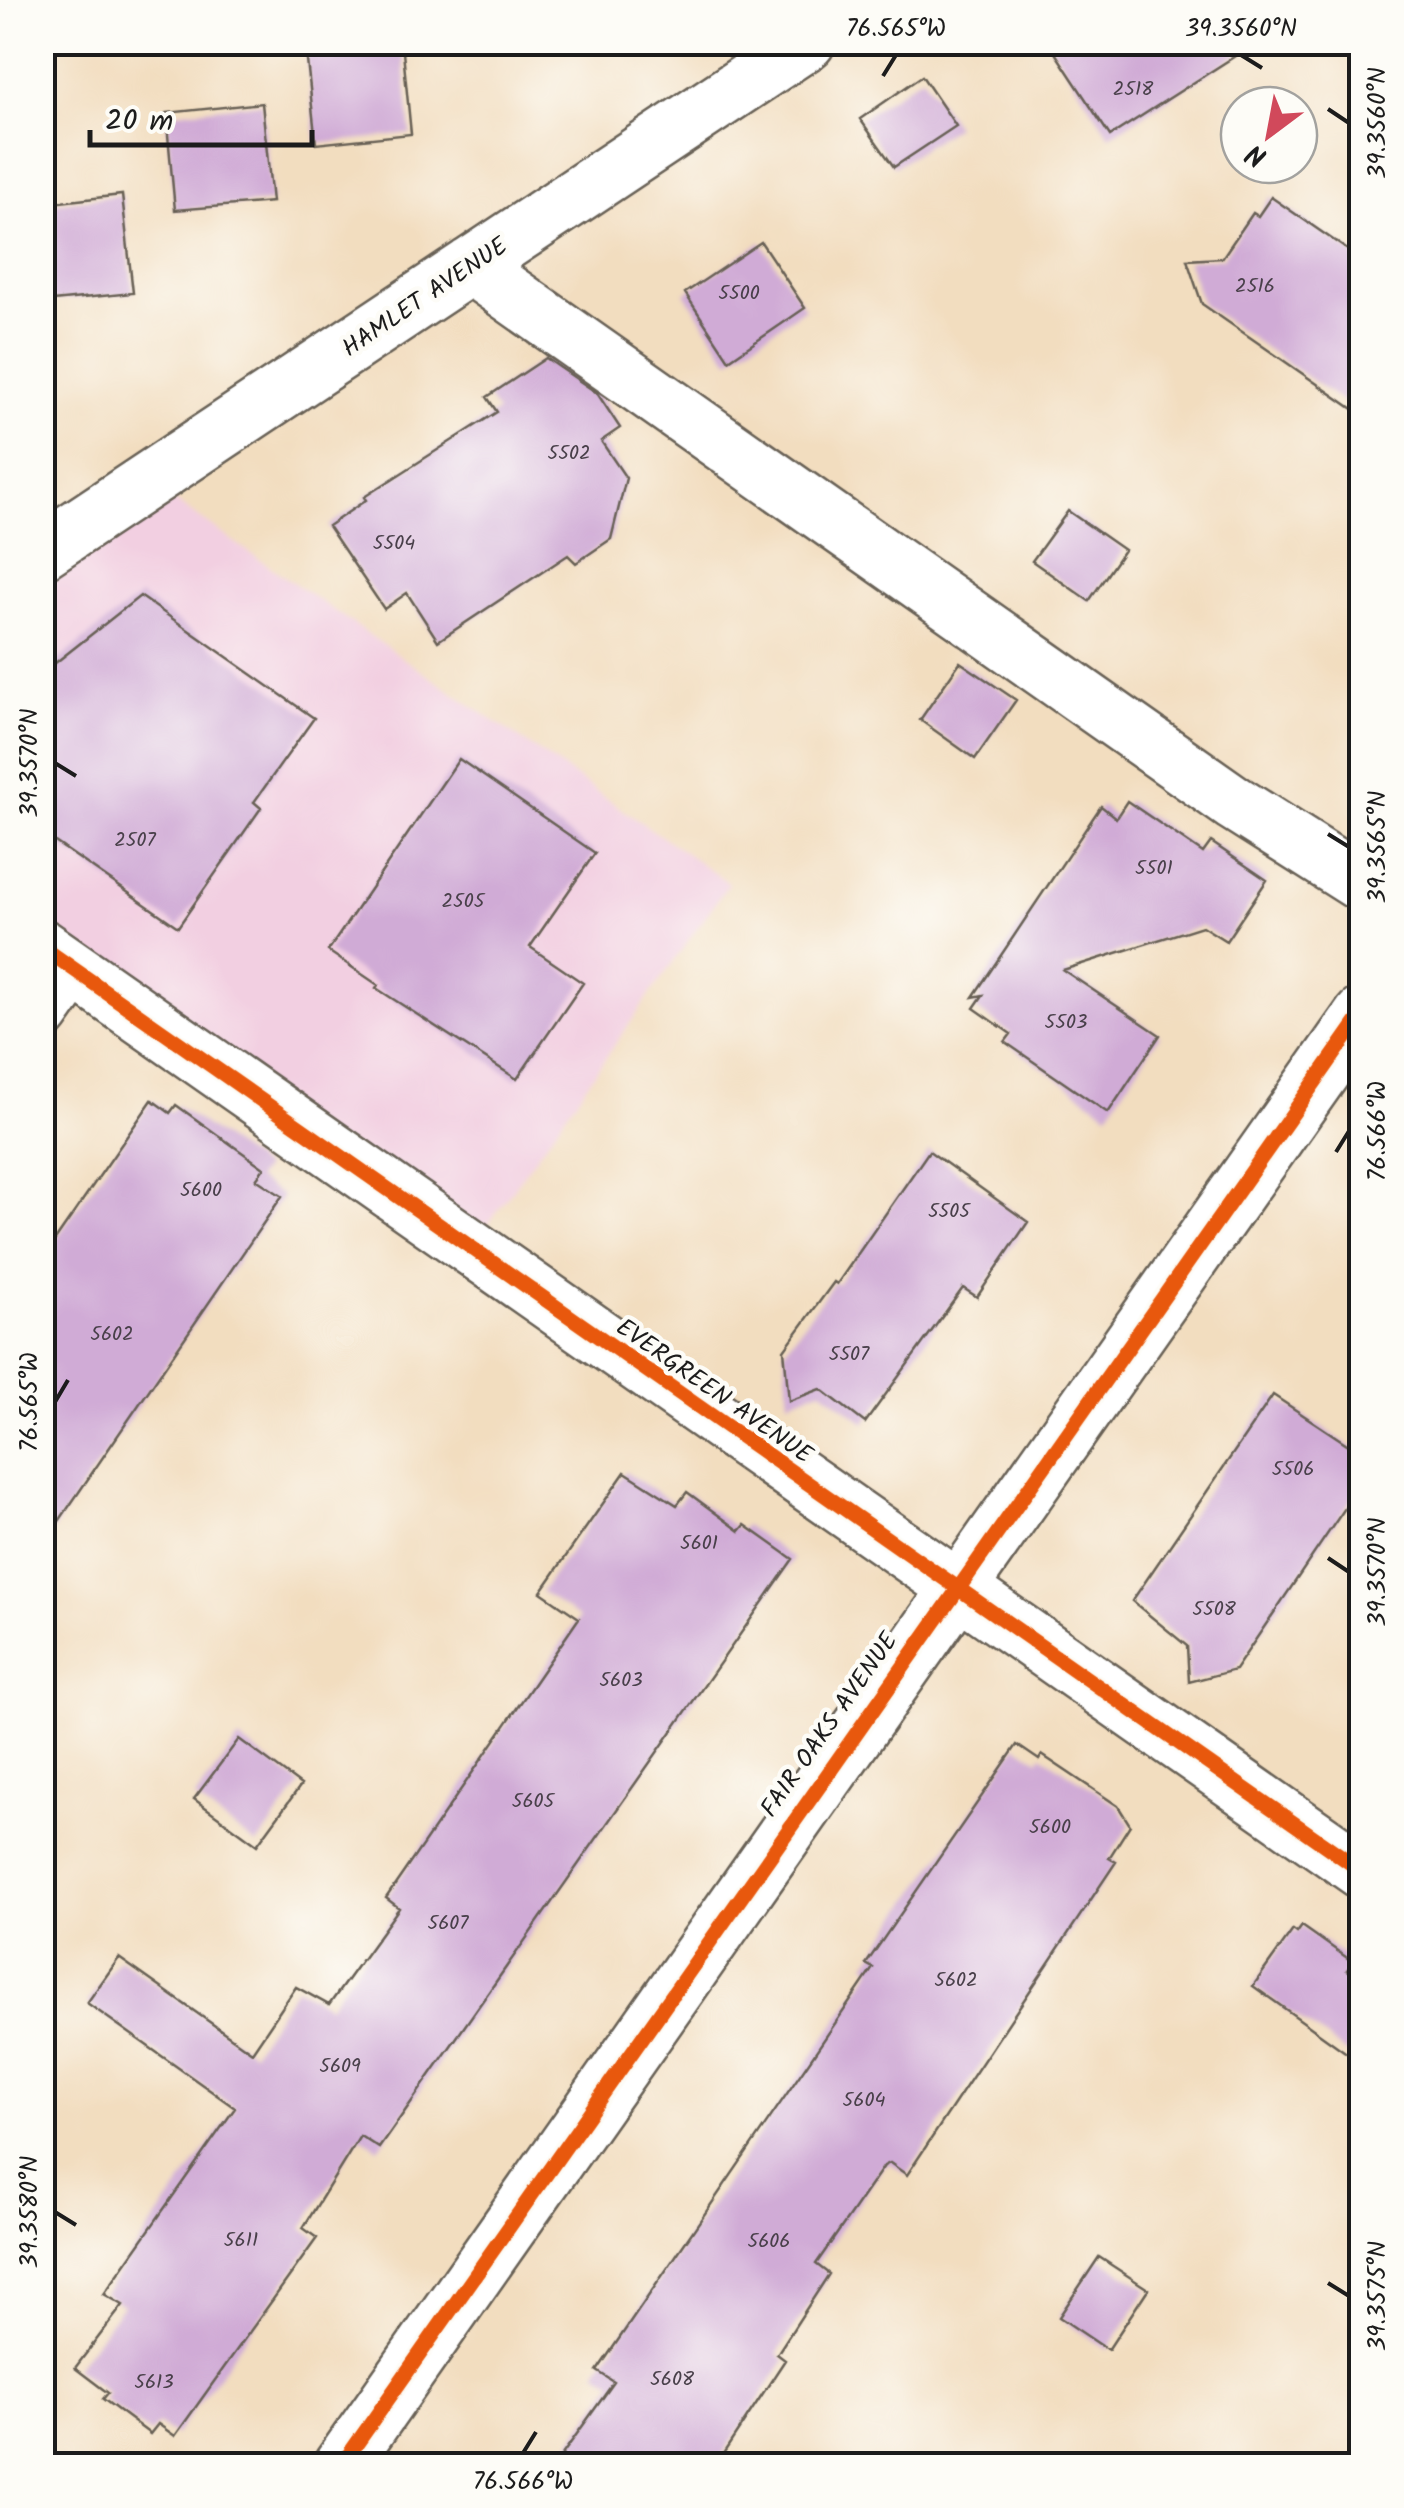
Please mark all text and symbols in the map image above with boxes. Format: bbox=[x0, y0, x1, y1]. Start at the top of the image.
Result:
text: 76.565°W bbox=[846, 9, 946, 49]
text: 39.3560°N bbox=[1185, 9, 1297, 49]
text: 39.3560°N bbox=[1358, 67, 1398, 179]
house number: 2518 bbox=[1113, 74, 1154, 106]
scale bar bbox=[90, 85, 312, 147]
north arrow bbox=[1219, 85, 1319, 185]
text: 20 m bbox=[105, 98, 173, 146]
text: N bbox=[1237, 130, 1276, 178]
street label: HAMLET AVENUE bbox=[334, 226, 517, 368]
house number: 2516 bbox=[1235, 271, 1275, 303]
house number: 5500 bbox=[718, 278, 760, 310]
house number: 5502 bbox=[547, 438, 591, 470]
house number: 5504 bbox=[373, 528, 415, 560]
text: 39.3570°N bbox=[10, 708, 50, 818]
text: 39.3565°N bbox=[1358, 791, 1398, 903]
house number: 2507 bbox=[114, 825, 157, 857]
house number: 5501 bbox=[1135, 853, 1173, 885]
house number: 2505 bbox=[441, 886, 486, 918]
house number: 5503 bbox=[1045, 1007, 1087, 1039]
text: 76.566°W bbox=[1358, 1081, 1398, 1181]
house number: 5600 bbox=[180, 1175, 222, 1207]
house number: 5505 bbox=[928, 1196, 971, 1228]
street label: EVERGREEN AVENUE bbox=[607, 1308, 822, 1476]
house number: 5602 bbox=[90, 1319, 134, 1351]
house number: 5507 bbox=[829, 1339, 870, 1371]
text: 76.565°W bbox=[10, 1352, 50, 1452]
house number: 5506 bbox=[1272, 1454, 1314, 1486]
text: 39.3570°N bbox=[1358, 1517, 1398, 1627]
house number: 5601 bbox=[680, 1528, 718, 1560]
house number: 5508 bbox=[1192, 1594, 1237, 1626]
street label: FAIR OAKS AVENUE bbox=[750, 1623, 910, 1826]
house number: 5603 bbox=[599, 1665, 643, 1697]
house number: 5605 bbox=[512, 1786, 556, 1818]
house number: 5600 bbox=[1029, 1812, 1071, 1844]
house number: 5607 bbox=[427, 1908, 469, 1940]
house number: 5602 bbox=[934, 1965, 978, 1997]
house number: 5609 bbox=[319, 2051, 361, 2083]
house number: 5604 bbox=[843, 2085, 885, 2117]
text: 39.3580°N bbox=[10, 2155, 50, 2269]
house number: 5611 bbox=[224, 2225, 258, 2257]
house number: 5606 bbox=[748, 2226, 790, 2258]
text: 39.3575°N bbox=[1358, 2241, 1398, 2351]
house number: 5608 bbox=[650, 2364, 695, 2396]
house number: 5613 bbox=[134, 2367, 174, 2399]
text: 76.566°W bbox=[473, 2462, 573, 2502]

